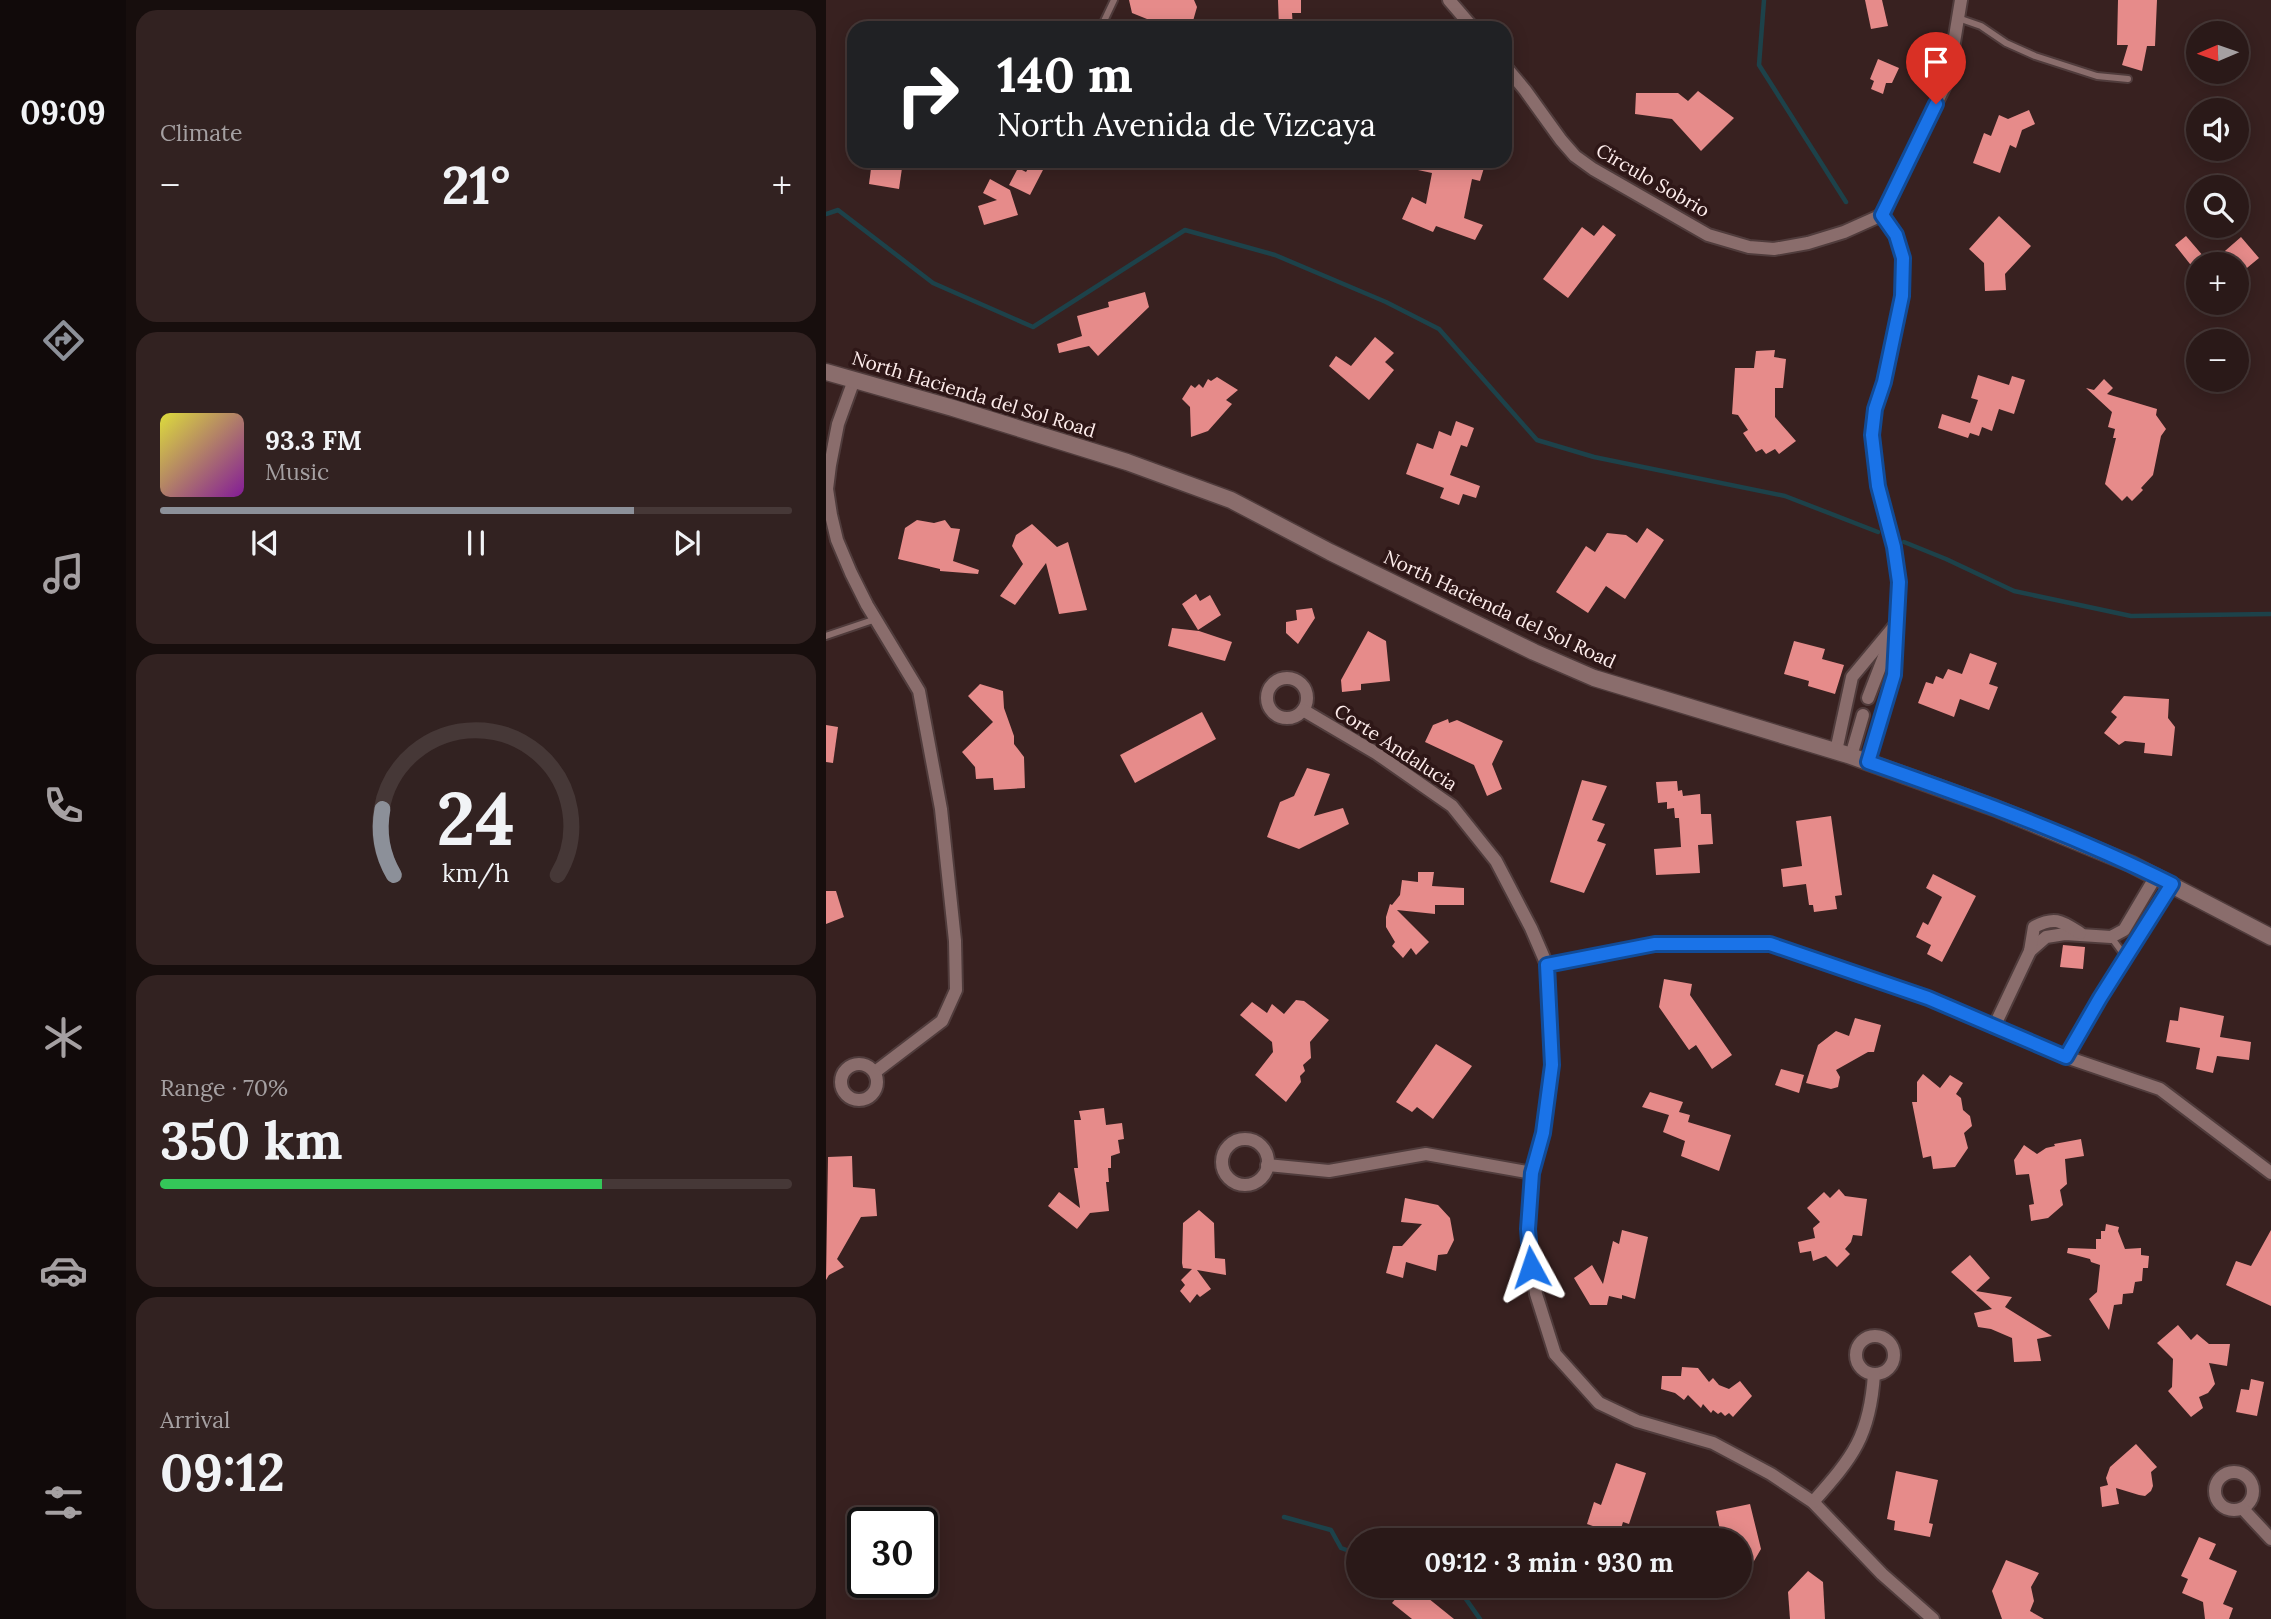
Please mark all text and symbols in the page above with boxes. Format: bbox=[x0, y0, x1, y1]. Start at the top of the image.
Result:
north arrow bbox=[2186, 21, 2249, 84]
map controls bbox=[2186, 21, 2249, 392]
pin bbox=[1906, 32, 1966, 104]
text: 140 m bbox=[997, 43, 1133, 105]
icon: arrive bbox=[1917, 43, 1955, 81]
icon: right bbox=[882, 49, 973, 140]
text: 09:09 bbox=[20, 92, 106, 133]
button: sound bbox=[2186, 98, 2249, 161]
text: North Avenida de Vizcaya bbox=[997, 104, 1376, 145]
text: Climate bbox=[160, 118, 242, 147]
street label: Circulo Sobrio bbox=[1592, 138, 1714, 222]
text: 21° bbox=[442, 152, 510, 218]
text: − bbox=[160, 161, 180, 209]
text: + bbox=[772, 161, 792, 209]
button: search bbox=[2186, 175, 2249, 238]
button: + bbox=[2186, 252, 2249, 315]
icon: directions bbox=[39, 316, 88, 365]
button: − bbox=[2186, 329, 2249, 392]
street label: North Hacienda del Sol Road bbox=[849, 345, 1099, 443]
text: 93.3 FM bbox=[265, 424, 362, 457]
text: Music bbox=[265, 457, 329, 486]
icon: previous bbox=[246, 524, 284, 562]
icon: pause bbox=[457, 524, 495, 562]
icon: next bbox=[668, 524, 706, 562]
street label: North Hacienda del Sol Road bbox=[1380, 545, 1620, 673]
icon: music bbox=[39, 549, 88, 598]
street label: Corte Andalucia bbox=[1330, 698, 1462, 796]
text: 24 bbox=[437, 773, 515, 866]
icon: phone bbox=[39, 781, 88, 830]
text: km/h bbox=[442, 857, 510, 889]
icon: climate bbox=[39, 1013, 88, 1062]
text: Range · 70% bbox=[160, 1073, 288, 1102]
text: 350 km bbox=[160, 1107, 343, 1173]
position arrow bbox=[1494, 1230, 1568, 1304]
icon: car bbox=[39, 1246, 88, 1295]
text: Arrival bbox=[160, 1405, 230, 1434]
text: 09:12 bbox=[160, 1439, 285, 1505]
icon: filters bbox=[39, 1478, 88, 1527]
speed limit sign: 30 bbox=[847, 1507, 938, 1598]
text: 09:12 · 3 min · 930 m bbox=[1425, 1546, 1673, 1579]

